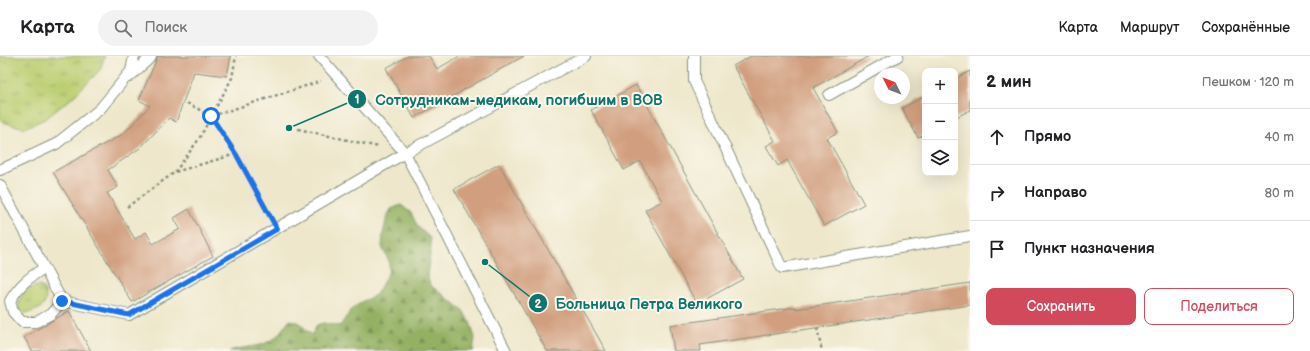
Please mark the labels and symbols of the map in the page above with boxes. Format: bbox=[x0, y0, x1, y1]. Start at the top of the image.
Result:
north arrow bbox=[874, 68, 910, 104]
callout: Сотрудникам-медикам, погибшим в ВОВ bbox=[347, 86, 671, 113]
text: Сотрудникам-медикам, погибшим в ВОВ bbox=[375, 91, 663, 110]
text: 1 bbox=[354, 92, 360, 107]
route start bbox=[202, 107, 220, 125]
callout: Больница Петра Великого bbox=[528, 290, 751, 317]
route end bbox=[53, 292, 71, 310]
text: Больница Петра Великого bbox=[555, 295, 743, 314]
text: 2 bbox=[534, 297, 542, 312]

